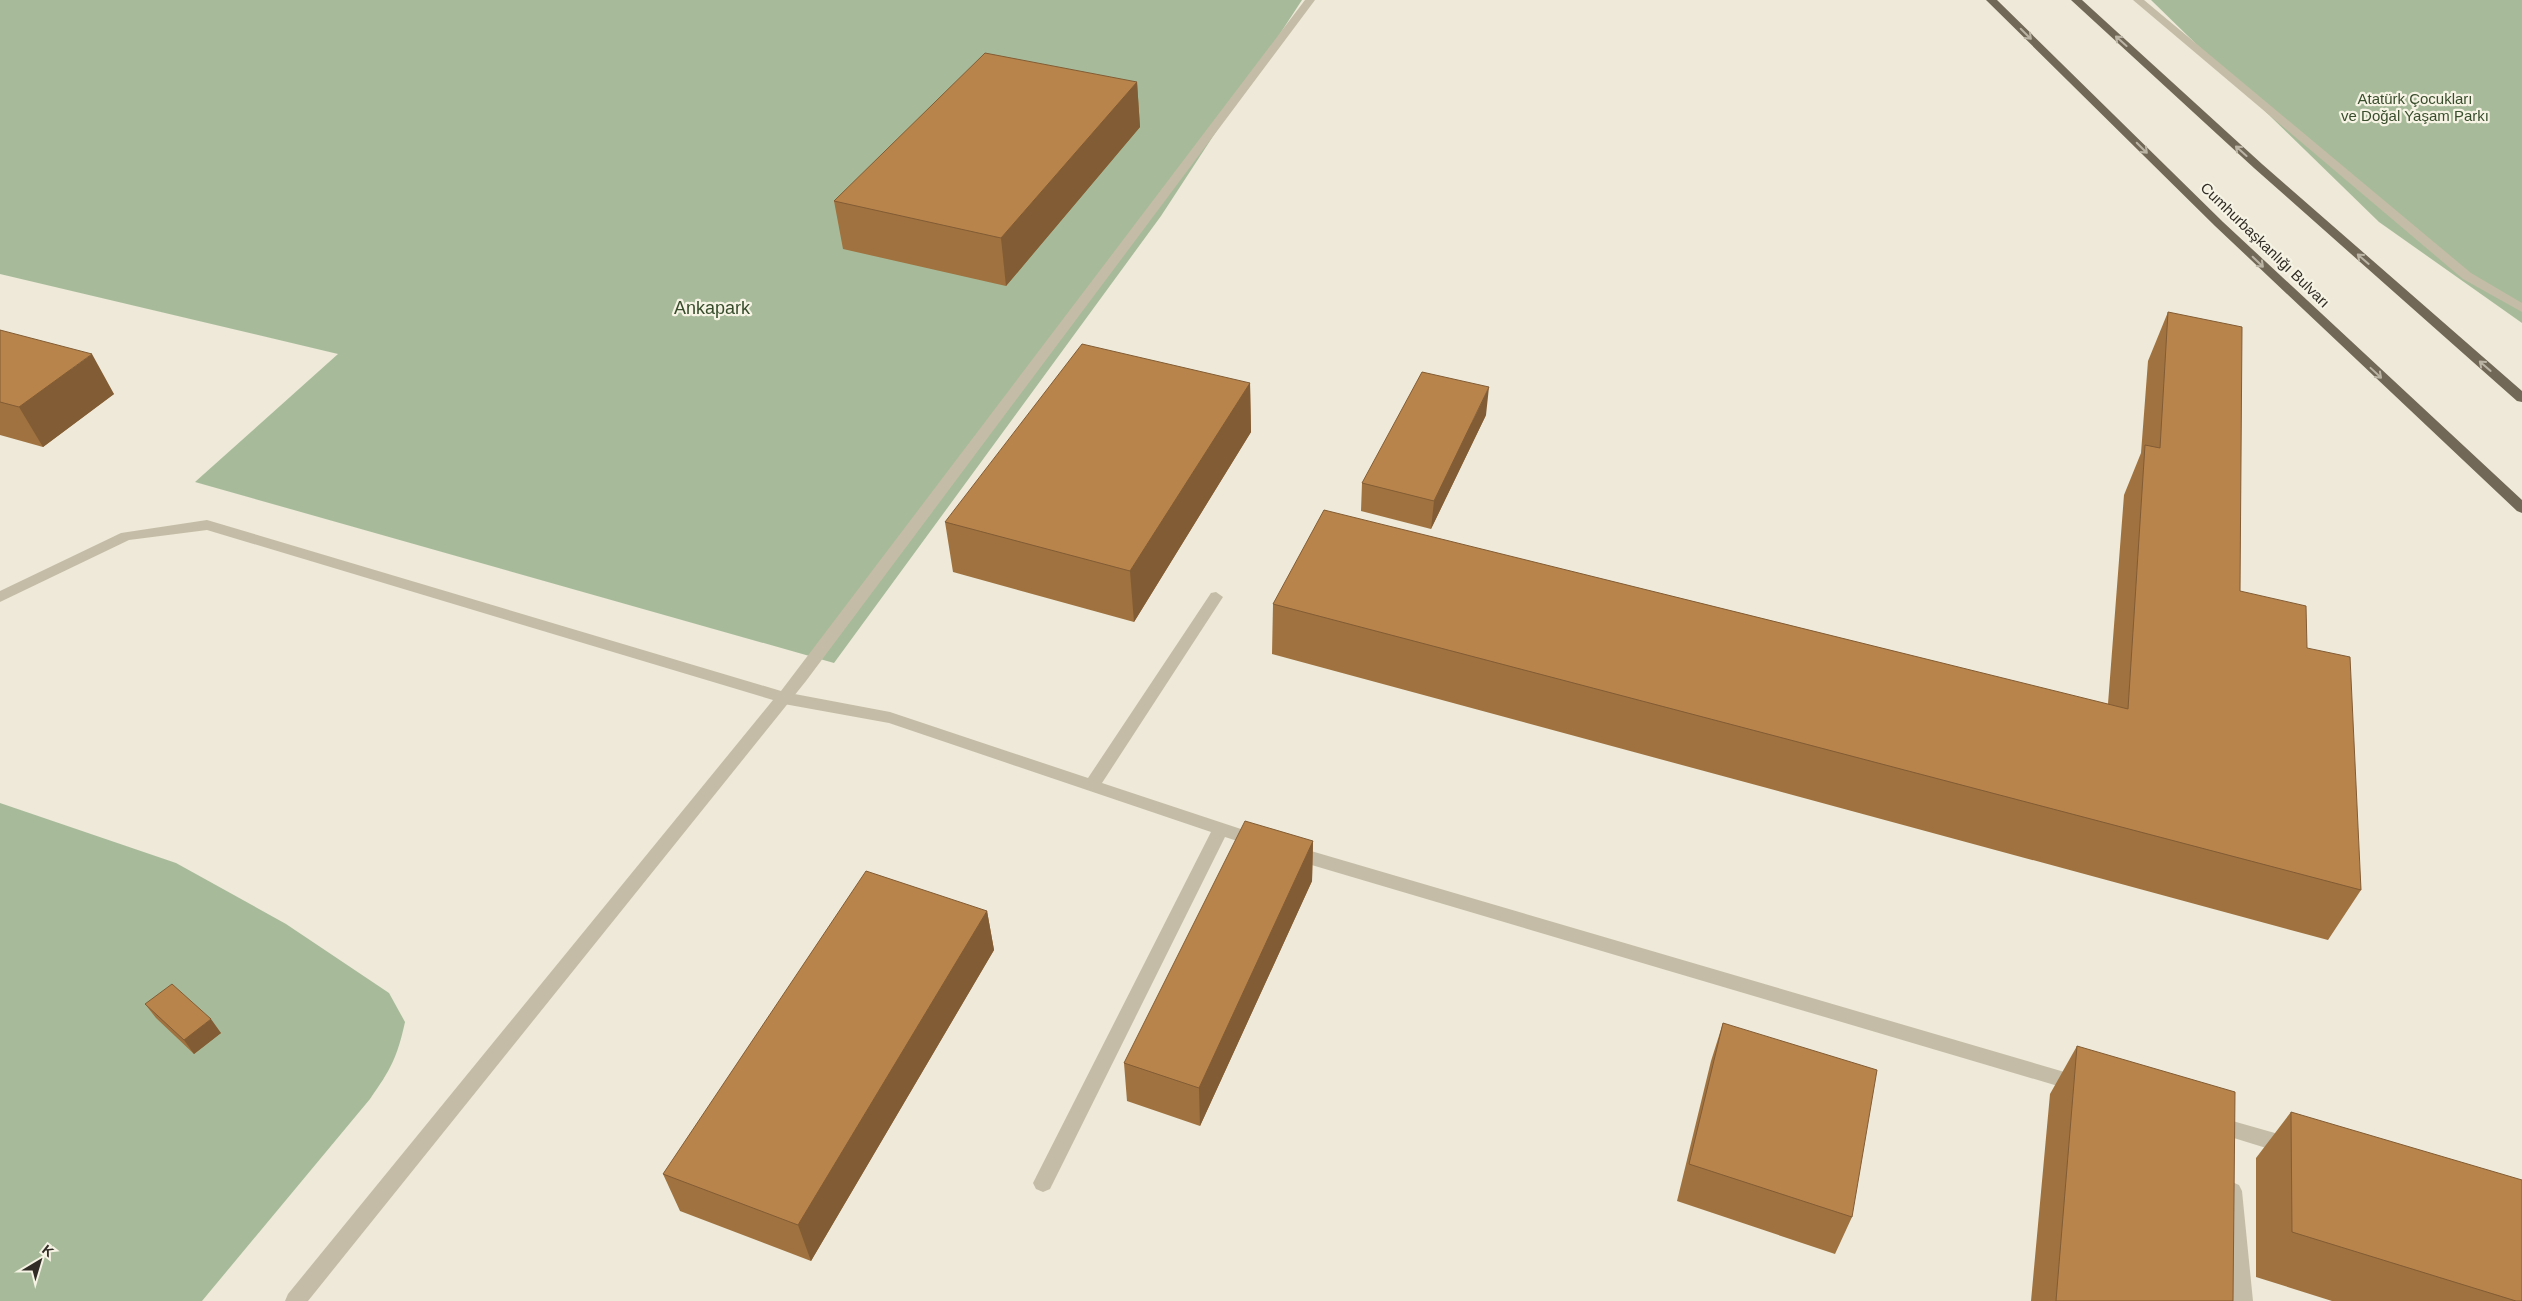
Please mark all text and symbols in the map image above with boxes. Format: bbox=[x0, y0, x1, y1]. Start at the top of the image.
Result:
one-way arrow bbox=[2020, 28, 2032, 40]
one-way arrow bbox=[2115, 35, 2128, 47]
park label: Atatürk Çocukları ve Doğal Yaşam Parkı bbox=[2341, 90, 2489, 124]
one-way arrow bbox=[2136, 142, 2148, 154]
one-way arrow bbox=[2235, 145, 2248, 157]
street label: Cumhurbaşkanlığı Bulvarı bbox=[2197, 179, 2333, 311]
one-way arrow bbox=[2357, 254, 2370, 265]
one-way arrow bbox=[2252, 256, 2265, 268]
park label: Ankapark bbox=[674, 298, 751, 318]
one-way arrow bbox=[2479, 361, 2492, 372]
one-way arrow bbox=[2370, 367, 2383, 379]
north arrow bbox=[15, 1236, 65, 1286]
text: K bbox=[39, 1241, 57, 1260]

